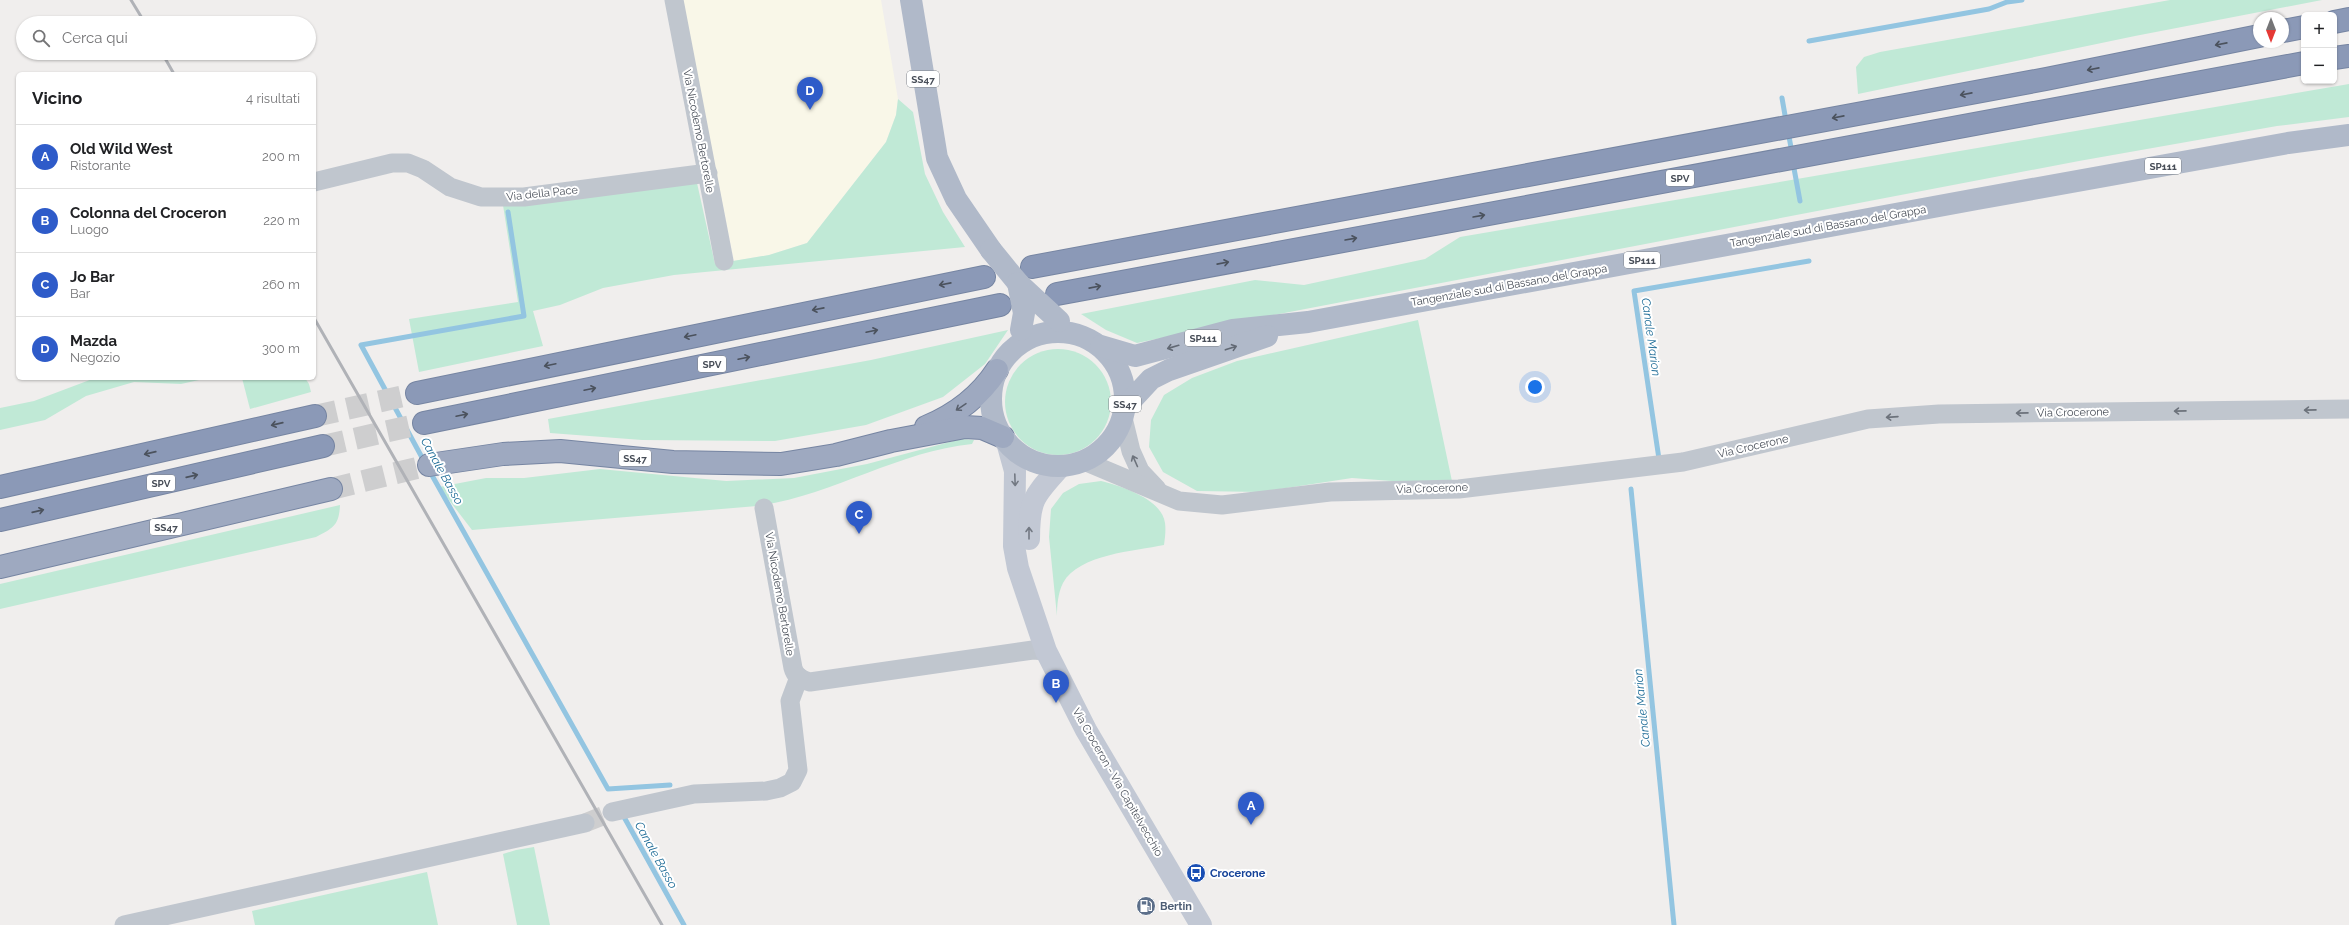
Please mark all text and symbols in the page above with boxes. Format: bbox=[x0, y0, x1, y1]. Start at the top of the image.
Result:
north arrow bbox=[2253, 12, 2289, 48]
map controls bbox=[2301, 12, 2337, 84]
button: + bbox=[2301, 12, 2337, 48]
search box bbox=[16, 16, 316, 60]
icon: search bbox=[30, 27, 52, 49]
text: Cerca qui bbox=[62, 29, 128, 47]
one-way arrow bbox=[2215, 40, 2228, 48]
button: − bbox=[2301, 48, 2337, 84]
one-way arrow bbox=[2087, 65, 2100, 73]
street label: Via Nicodemo Bertorelle bbox=[680, 68, 717, 194]
road number: SS47 bbox=[907, 71, 939, 87]
pin: D bbox=[797, 77, 823, 110]
text: Vicino bbox=[32, 88, 82, 108]
one-way arrow bbox=[1959, 90, 1972, 98]
text: 4 risultati bbox=[246, 91, 300, 106]
one-way arrow bbox=[1832, 114, 1845, 122]
text: Old Wild West bbox=[70, 140, 173, 158]
text: A bbox=[41, 149, 49, 164]
text: 200 m bbox=[262, 149, 300, 164]
text: Ristorante bbox=[70, 158, 131, 173]
road number: SP111 bbox=[2145, 158, 2181, 174]
road number: SPV bbox=[1666, 170, 1694, 186]
street label: Via della Pace bbox=[506, 183, 579, 204]
street label: Tangenziale sud di Bassano del Grappa bbox=[1729, 203, 1927, 250]
text: Colonna del Croceron bbox=[70, 204, 226, 222]
one-way arrow bbox=[1472, 211, 1485, 219]
text: B bbox=[41, 213, 49, 228]
text: 220 m bbox=[263, 213, 300, 228]
text: Luogo bbox=[70, 222, 109, 237]
one-way arrow bbox=[1344, 235, 1357, 243]
road number: SP111 bbox=[1624, 252, 1660, 268]
one-way arrow bbox=[1216, 259, 1229, 267]
street label: Tangenziale sud di Bassano del Grappa bbox=[1410, 262, 1608, 309]
text: Jo Bar bbox=[70, 268, 115, 286]
text: C bbox=[41, 277, 49, 292]
text: 260 m bbox=[262, 277, 300, 292]
one-way arrow bbox=[939, 281, 952, 289]
one-way arrow bbox=[1088, 283, 1101, 291]
text: Bar bbox=[70, 286, 90, 301]
water label: Canale Marion bbox=[1639, 297, 1663, 377]
one-way arrow bbox=[812, 306, 825, 314]
one-way arrow bbox=[865, 327, 878, 335]
road number: SP111 bbox=[1185, 330, 1221, 346]
text: Mazda bbox=[70, 332, 117, 350]
one-way arrow bbox=[684, 332, 697, 340]
text: D bbox=[40, 341, 50, 356]
text: 300 m bbox=[262, 341, 300, 356]
one-way arrow bbox=[1225, 343, 1237, 351]
one-way arrow bbox=[1167, 344, 1180, 351]
text: Negozio bbox=[70, 350, 120, 365]
one-way arrow bbox=[738, 353, 751, 361]
road number: SPV bbox=[698, 356, 726, 372]
one-way arrow bbox=[543, 361, 556, 369]
your location bbox=[1525, 377, 1545, 397]
one-way arrow bbox=[583, 385, 596, 393]
road number: SS47 bbox=[1109, 396, 1141, 412]
one-way arrow bbox=[955, 404, 967, 412]
street label: Via Crocerone bbox=[2037, 405, 2110, 420]
one-way arrow bbox=[2304, 406, 2317, 413]
one-way arrow bbox=[2174, 407, 2187, 415]
one-way arrow bbox=[2016, 409, 2029, 417]
one-way arrow bbox=[456, 411, 469, 419]
one-way arrow bbox=[1886, 414, 1899, 421]
one-way arrow bbox=[271, 421, 284, 429]
street label: Via Crocerone bbox=[1717, 432, 1790, 461]
water label: Canale Basso bbox=[418, 435, 466, 507]
one-way arrow bbox=[144, 449, 157, 457]
road number: SS47 bbox=[619, 450, 651, 466]
one-way arrow bbox=[1131, 456, 1139, 468]
one-way arrow bbox=[185, 471, 198, 479]
one-way arrow bbox=[1011, 473, 1019, 486]
road number: SPV bbox=[147, 475, 175, 491]
street label: Via Crocerone bbox=[1396, 481, 1469, 496]
pin: C bbox=[846, 501, 872, 534]
one-way arrow bbox=[31, 506, 44, 514]
road number: SS47 bbox=[150, 519, 182, 535]
one-way arrow bbox=[1025, 527, 1033, 540]
street label: Via Nicodemo Bertorelle bbox=[762, 531, 797, 657]
water label: Canale Marion bbox=[1631, 668, 1653, 748]
pin: B bbox=[1043, 670, 1069, 703]
street label: Via Croceron - Via Capitelvecchio bbox=[1070, 706, 1166, 859]
pin: A bbox=[1238, 792, 1264, 825]
water label: Canale Basso bbox=[632, 819, 680, 891]
bus stop icon: Crocerone bbox=[1185, 862, 1207, 884]
place label: Crocerone bbox=[1210, 867, 1266, 880]
fuel station icon: Bertin bbox=[1135, 895, 1157, 917]
place label: Bertin bbox=[1160, 900, 1192, 913]

